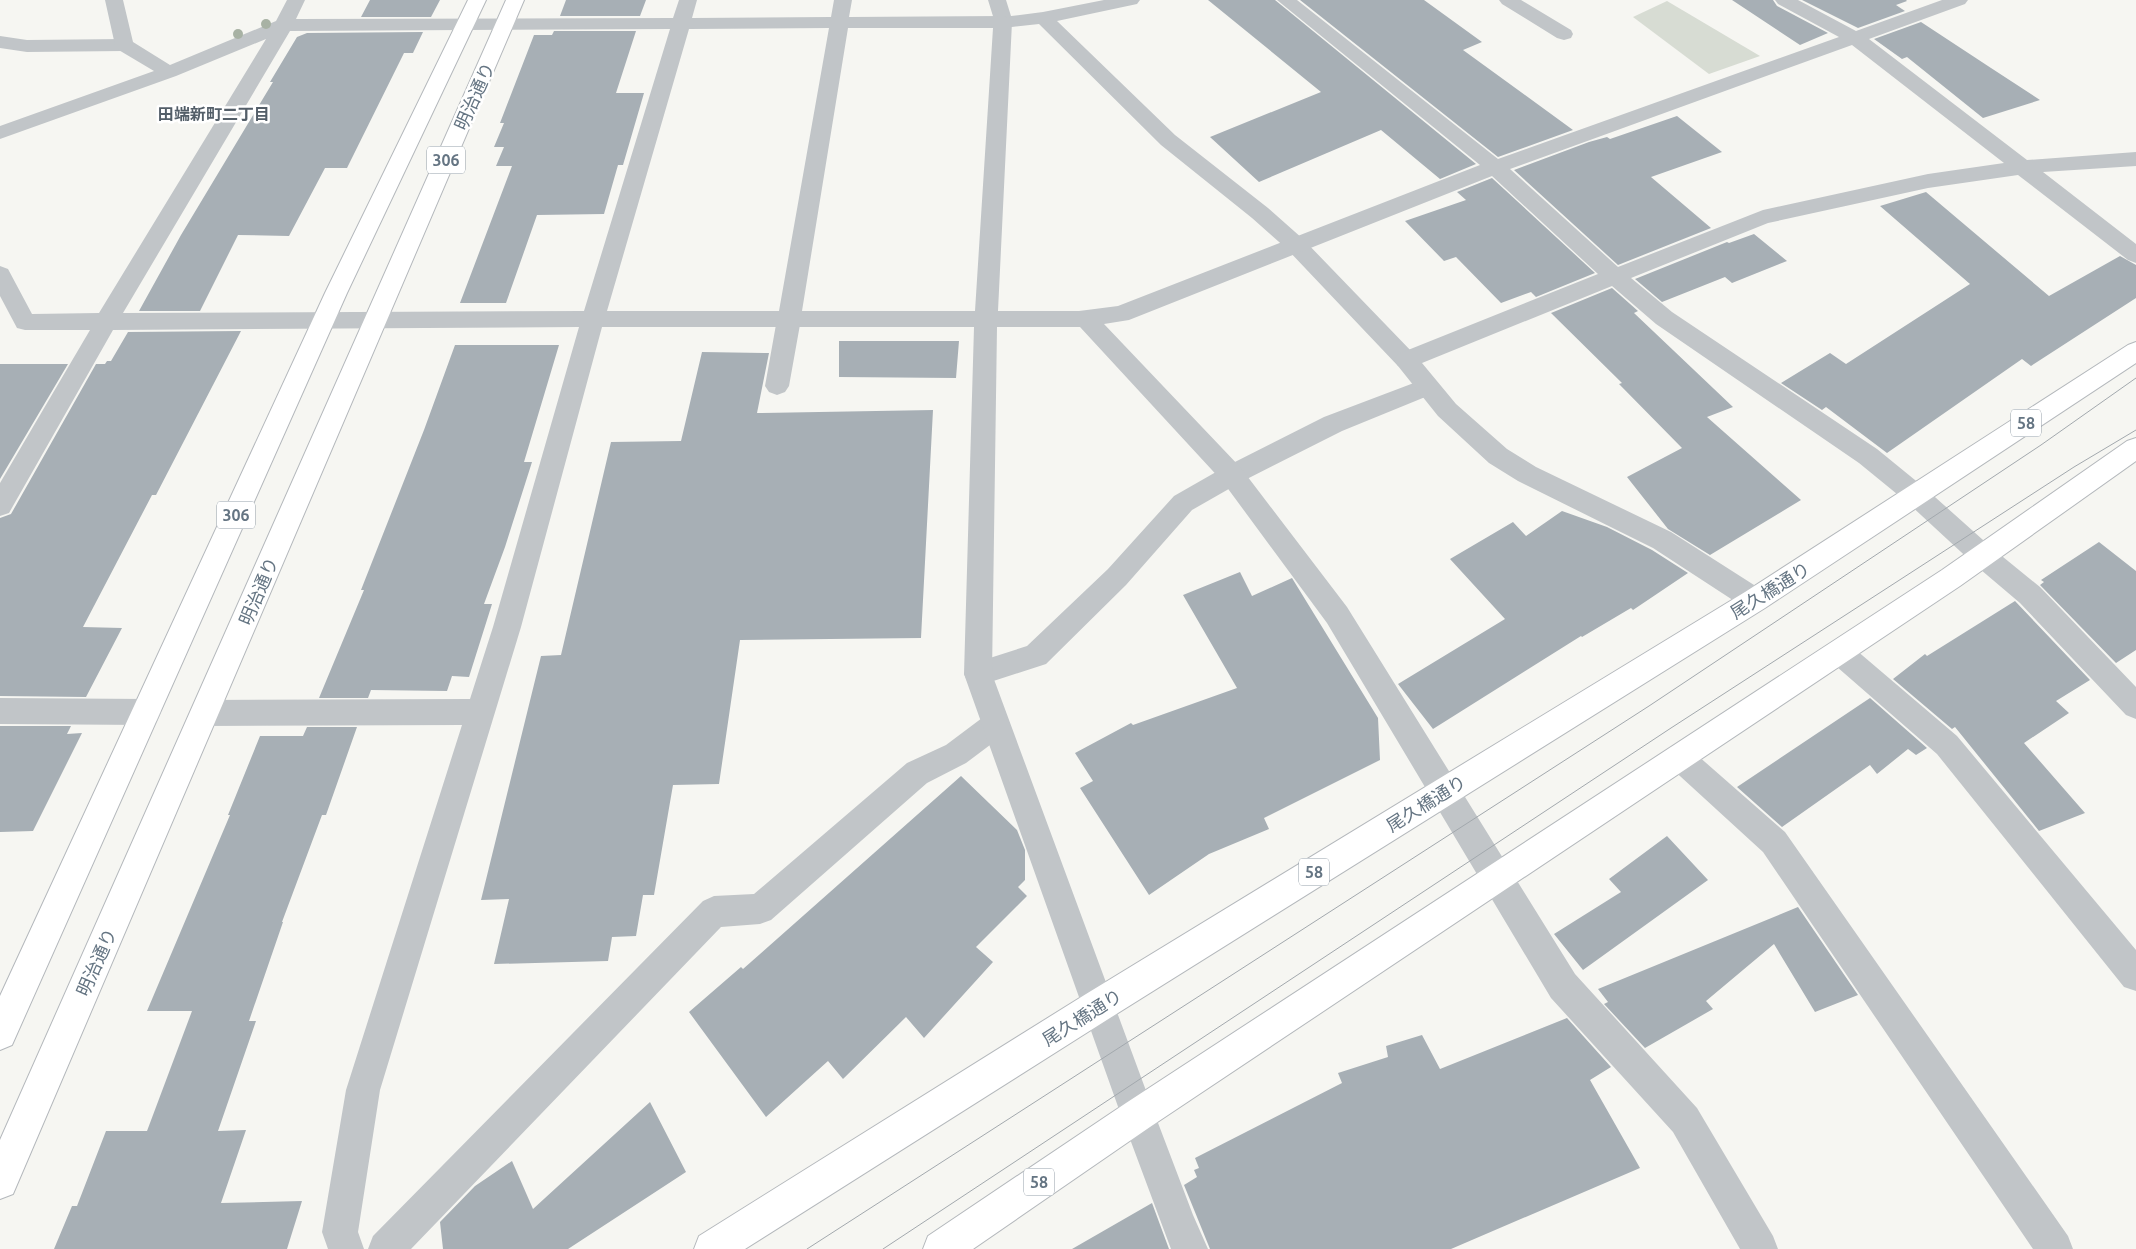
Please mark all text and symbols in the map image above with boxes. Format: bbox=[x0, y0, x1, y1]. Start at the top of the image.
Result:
street label: 明治通り bbox=[450, 59, 498, 133]
district label: 田端新町二丁目 bbox=[158, 105, 270, 123]
road number: 306 bbox=[427, 146, 465, 174]
road number: 58 bbox=[2011, 409, 2041, 436]
road number: 306 bbox=[217, 502, 255, 528]
street label: 明治通り bbox=[235, 554, 281, 628]
street label: 尾久橋通り bbox=[1727, 558, 1813, 622]
street label: 尾久橋通り bbox=[1383, 771, 1469, 835]
road number: 58 bbox=[1299, 859, 1329, 886]
street label: 明治通り bbox=[72, 925, 120, 999]
street label: 尾久橋通り bbox=[1039, 985, 1125, 1049]
road number: 58 bbox=[1024, 1168, 1054, 1196]

